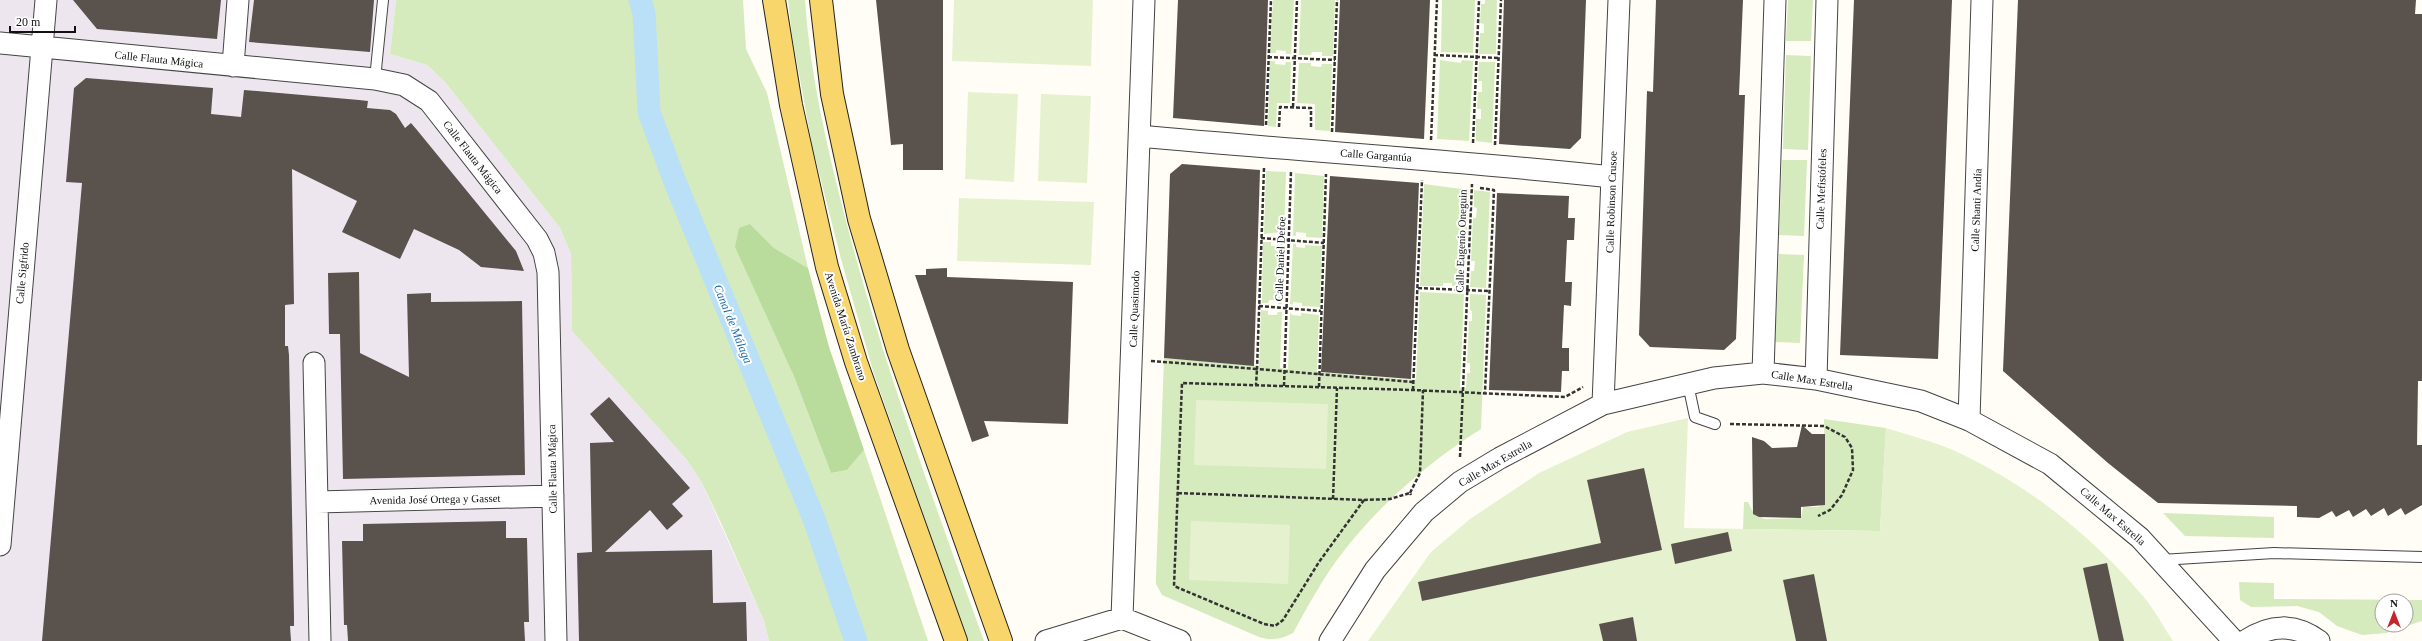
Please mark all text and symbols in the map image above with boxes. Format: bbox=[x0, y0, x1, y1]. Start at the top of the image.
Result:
scale bar bbox=[10, 8, 75, 34]
text: 20 m bbox=[16, 15, 41, 29]
street label: Calle Flauta Mágica bbox=[114, 48, 204, 70]
street label: Calle Flauta Mágica bbox=[441, 118, 505, 196]
street label: Calle Gargantúa bbox=[1340, 147, 1412, 163]
street label: Calle Mefistófeles bbox=[1814, 148, 1828, 230]
street label: Calle Robinson Crusoe bbox=[1603, 151, 1619, 253]
street label: Calle Shanti Andía bbox=[1969, 168, 1983, 252]
street label: Calle Eugenio Oneguin bbox=[1453, 189, 1469, 293]
street label: Calle Daniel Defoe bbox=[1273, 216, 1287, 302]
street label: Calle Sigfrido bbox=[13, 241, 31, 304]
street label: Avenida María Zambrano bbox=[823, 270, 869, 382]
street label: Calle Quasimodo bbox=[1127, 270, 1141, 348]
water label: Canal de Málaga bbox=[711, 282, 755, 366]
street label: Calle Max Estrella bbox=[1770, 368, 1854, 392]
street label: Calle Flauta Mágica bbox=[545, 424, 559, 514]
street label: Calle Max Estrella bbox=[1456, 437, 1534, 489]
street label: Calle Max Estrella bbox=[2078, 484, 2148, 548]
street label: Avenida José Ortega y Gasset bbox=[369, 492, 501, 506]
north arrow bbox=[2374, 593, 2414, 633]
text: N bbox=[2390, 597, 2398, 609]

